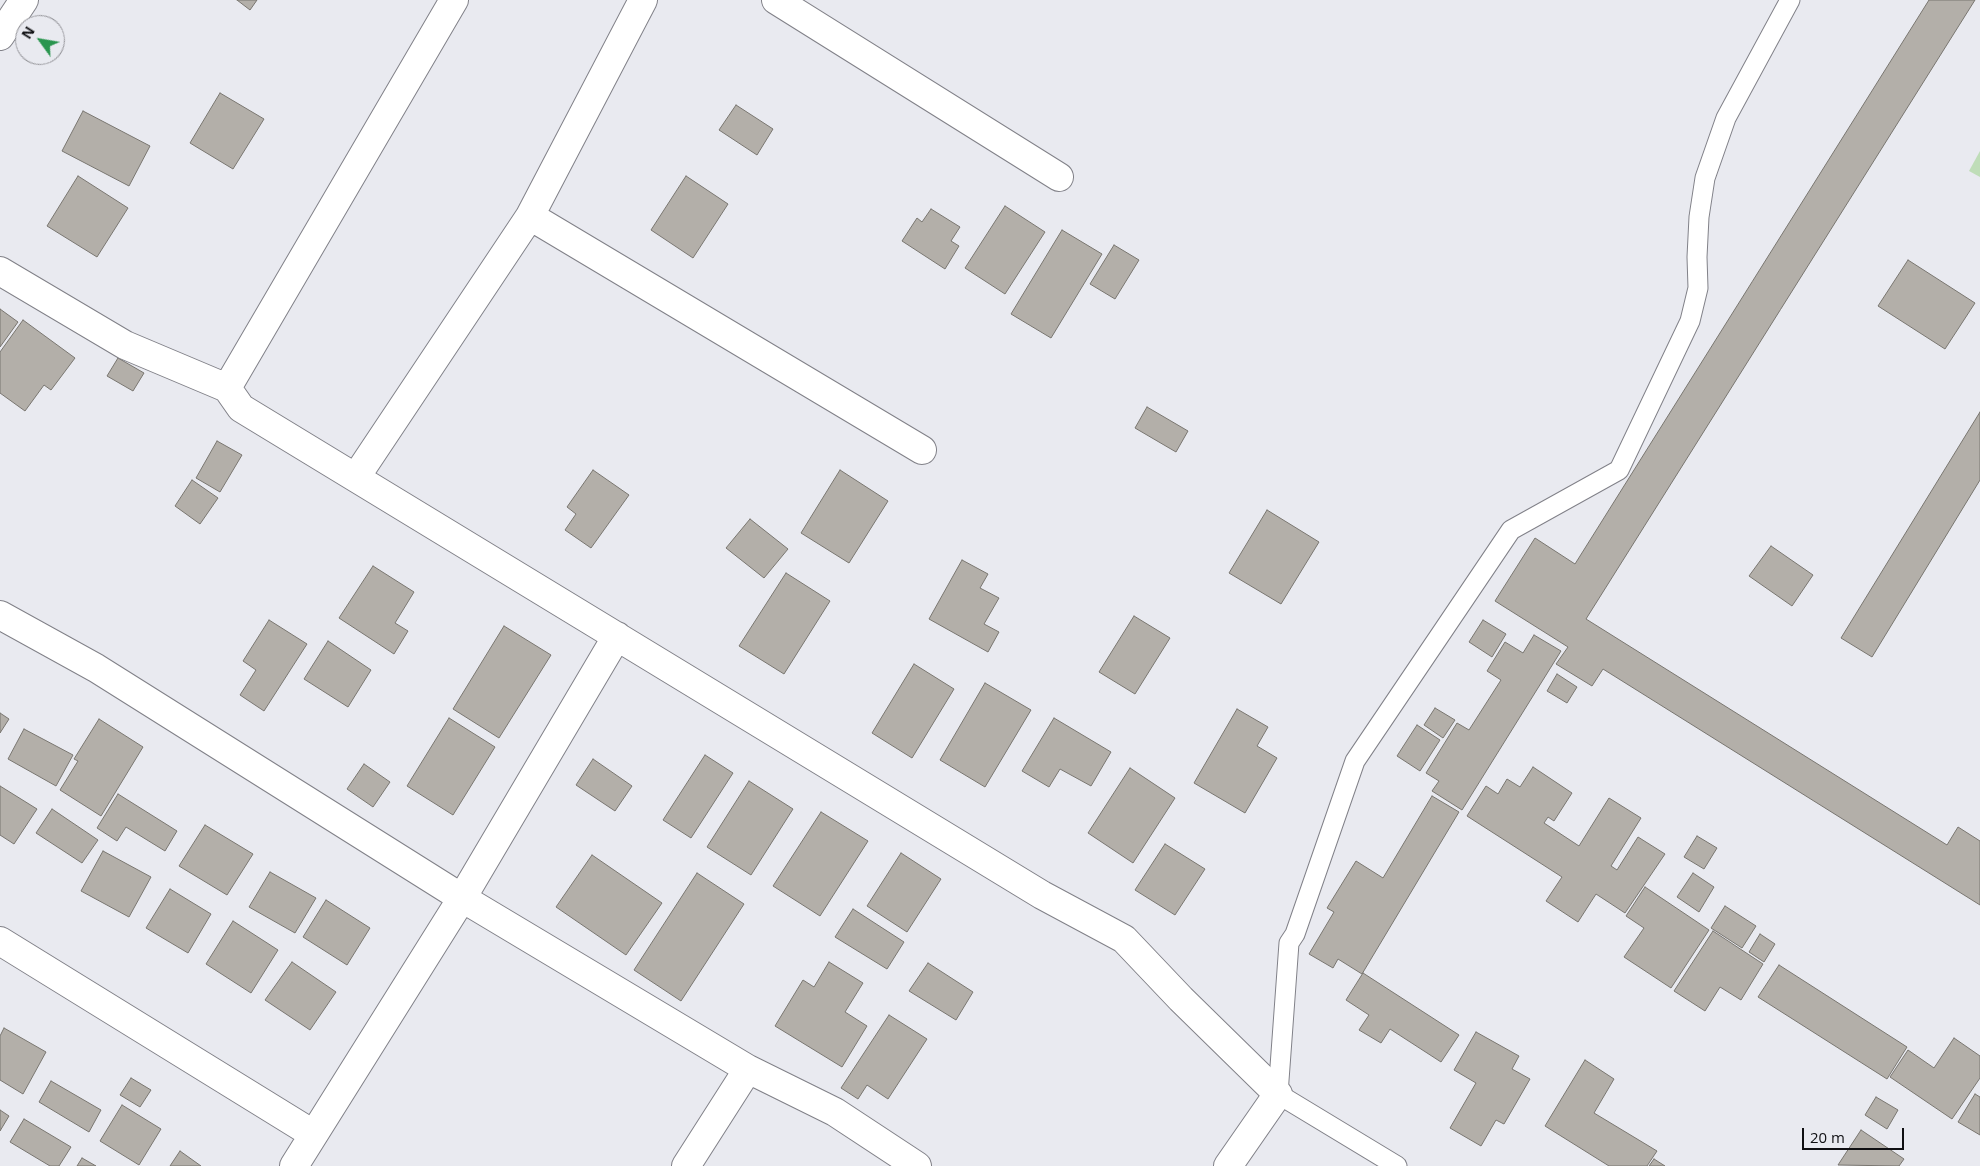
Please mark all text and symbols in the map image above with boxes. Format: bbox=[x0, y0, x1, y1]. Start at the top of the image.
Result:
north arrow bbox=[15, 15, 65, 65]
text: N bbox=[17, 22, 39, 42]
scale bar bbox=[1805, 1118, 1908, 1150]
text: 20 m bbox=[1810, 1127, 1845, 1147]

